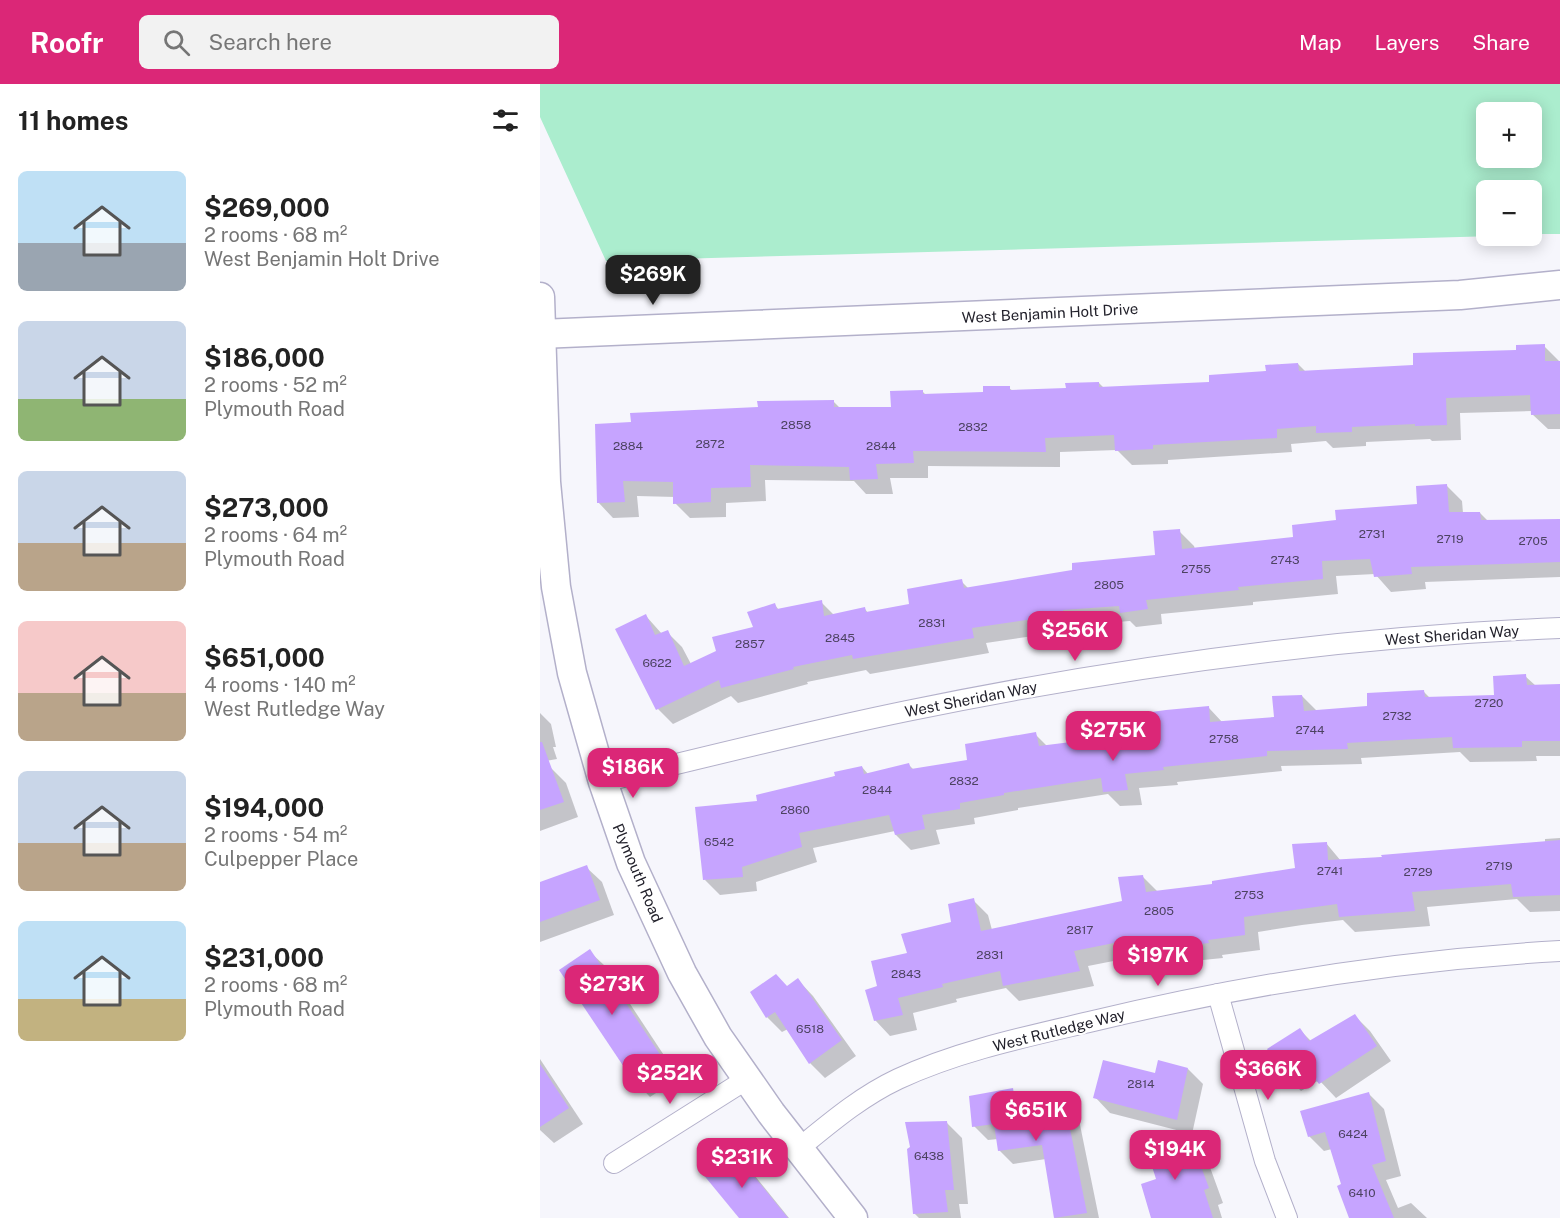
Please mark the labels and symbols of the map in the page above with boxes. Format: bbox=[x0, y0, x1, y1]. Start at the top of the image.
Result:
pin: $269K bbox=[611, 255, 695, 306]
street label: West Benjamin Holt Drive bbox=[961, 300, 1139, 326]
house number: 2858 bbox=[781, 418, 811, 432]
house number: 2832 bbox=[958, 420, 988, 434]
house number: 2872 bbox=[695, 437, 725, 451]
house number: 2884 bbox=[613, 439, 644, 453]
house number: 2844 bbox=[866, 439, 896, 453]
house number: 2731 bbox=[1359, 527, 1385, 541]
house number: 2719 bbox=[1437, 532, 1463, 546]
house number: 2705 bbox=[1518, 534, 1548, 548]
house number: 2743 bbox=[1270, 553, 1300, 567]
house number: 2755 bbox=[1181, 562, 1211, 576]
house number: 2805 bbox=[1094, 578, 1124, 592]
pin: $256K bbox=[1033, 611, 1117, 662]
house number: 2831 bbox=[918, 616, 946, 630]
street label: West Sheridan Way bbox=[1384, 622, 1520, 648]
house number: 2845 bbox=[825, 631, 855, 645]
house number: 2857 bbox=[735, 637, 765, 651]
house number: 6622 bbox=[642, 656, 672, 670]
street label: West Sheridan Way bbox=[903, 678, 1039, 720]
house number: 2720 bbox=[1475, 696, 1503, 710]
house number: 2732 bbox=[1383, 709, 1411, 723]
pin: $275K bbox=[1071, 711, 1155, 762]
house number: 2744 bbox=[1295, 723, 1325, 737]
house number: 2758 bbox=[1209, 732, 1239, 746]
pin: $186K bbox=[591, 748, 675, 799]
house number: 2832 bbox=[949, 774, 979, 788]
house number: 2844 bbox=[862, 783, 892, 797]
house number: 2860 bbox=[780, 803, 810, 817]
street label: Plymouth Road bbox=[610, 821, 666, 925]
house number: 6542 bbox=[704, 835, 734, 849]
house number: 2719 bbox=[1486, 859, 1512, 873]
house number: 2741 bbox=[1317, 864, 1343, 878]
house number: 2729 bbox=[1403, 865, 1433, 879]
house number: 2753 bbox=[1234, 888, 1264, 902]
house number: 2805 bbox=[1144, 904, 1174, 918]
house number: 2817 bbox=[1066, 923, 1094, 937]
pin: $197K bbox=[1116, 936, 1200, 987]
house number: 2831 bbox=[976, 948, 1004, 962]
pin: $273K bbox=[570, 965, 654, 1016]
house number: 2843 bbox=[891, 967, 921, 981]
street label: West Rutledge Way bbox=[991, 1005, 1127, 1055]
house number: 6518 bbox=[796, 1022, 824, 1036]
pin: $366K bbox=[1226, 1050, 1310, 1101]
pin: $252K bbox=[628, 1054, 712, 1105]
house number: 2814 bbox=[1127, 1077, 1155, 1091]
pin: $651K bbox=[994, 1091, 1078, 1142]
house number: 6424 bbox=[1338, 1127, 1368, 1141]
pin: $194K bbox=[1133, 1130, 1217, 1181]
pin: $231K bbox=[700, 1138, 784, 1189]
house number: 6438 bbox=[914, 1149, 944, 1163]
house number: 6410 bbox=[1348, 1186, 1376, 1200]

